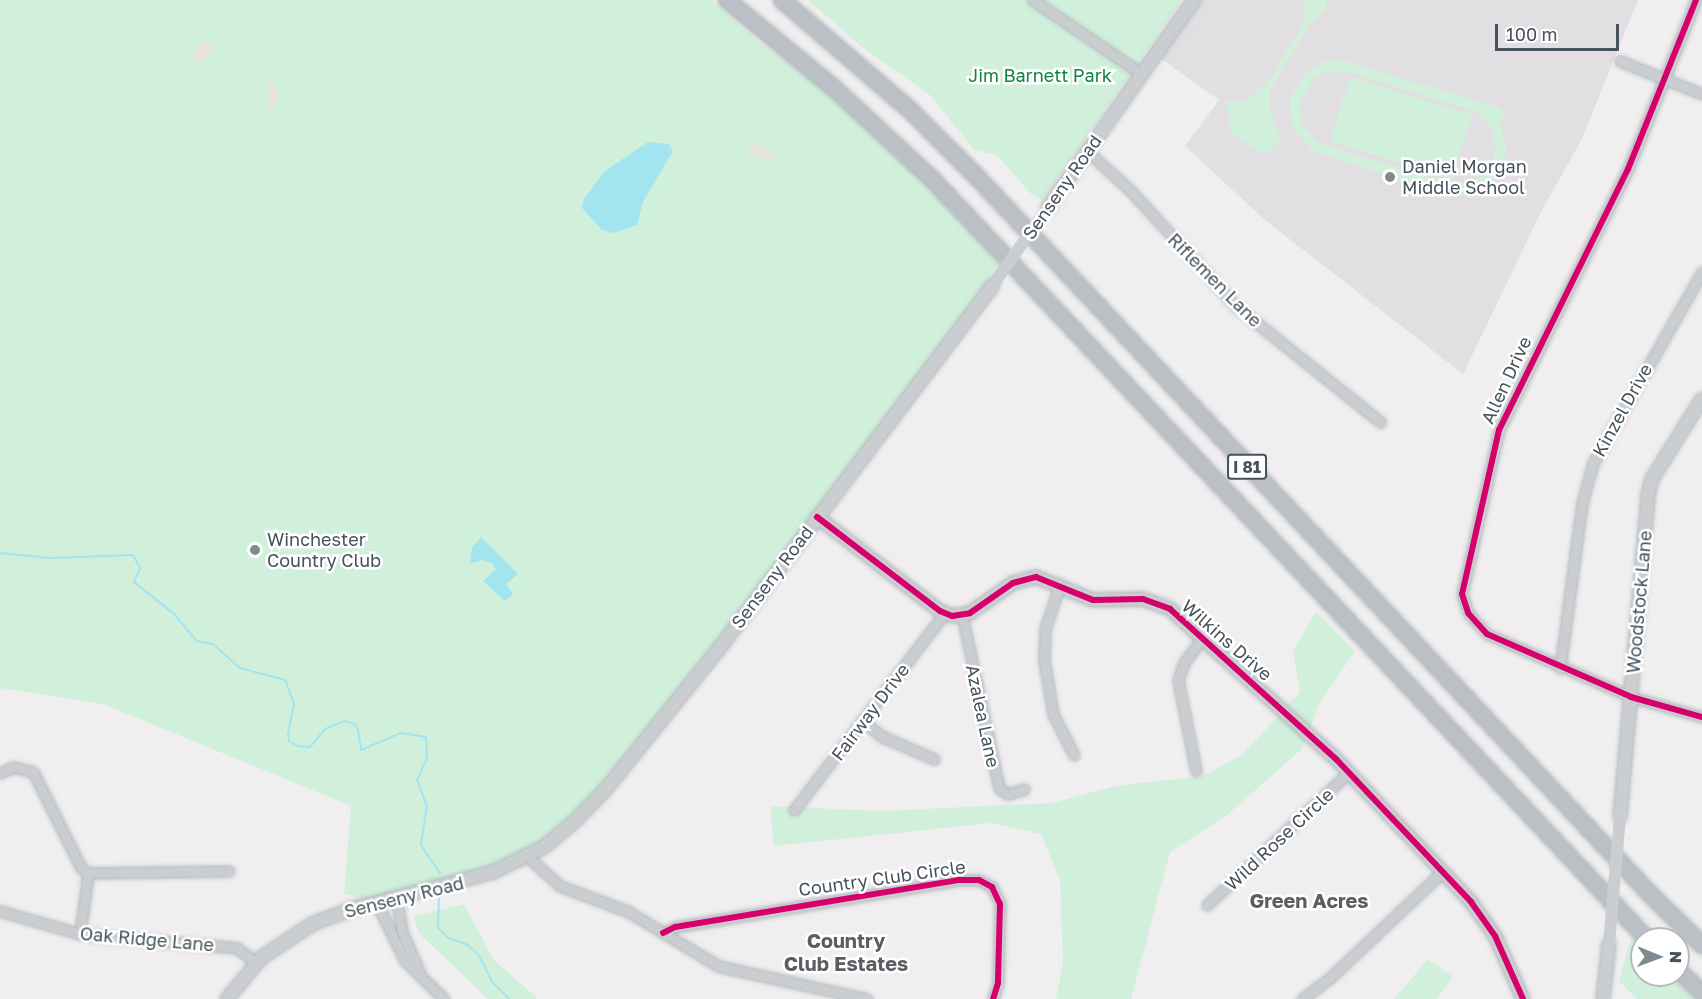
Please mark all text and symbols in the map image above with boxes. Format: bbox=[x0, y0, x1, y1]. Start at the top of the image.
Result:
scale bar bbox=[1498, 12, 1622, 50]
text: 100 m bbox=[1506, 23, 1557, 45]
park label: Jim Barnett Park bbox=[968, 64, 1112, 86]
street label: Senseny Road bbox=[1018, 131, 1106, 243]
place label: Daniel Morgan Middle School bbox=[1402, 156, 1527, 198]
marker: Daniel Morgan Middle School bbox=[1383, 170, 1397, 184]
street label: Riflemen Lane bbox=[1164, 229, 1266, 331]
street label: Allen Drive bbox=[1476, 333, 1536, 427]
street label: Kinzel Drive bbox=[1588, 360, 1656, 460]
road number: I 81 bbox=[1226, 454, 1268, 480]
street label: Senseny Road bbox=[727, 522, 817, 632]
place label: Winchester Country Club bbox=[267, 529, 381, 572]
street label: Woodstock Lane bbox=[1622, 530, 1656, 674]
marker: Winchester Country Club bbox=[248, 543, 262, 557]
street label: Wilkins Drive bbox=[1177, 595, 1277, 685]
street label: Fairway Drive bbox=[826, 659, 914, 765]
street label: Azalea Lane bbox=[962, 663, 1004, 769]
street label: Wild Rose Circle bbox=[1220, 783, 1338, 895]
street label: Country Club Circle bbox=[797, 856, 967, 900]
street label: Senseny Road bbox=[342, 872, 466, 922]
district label: Green Acres bbox=[1250, 888, 1368, 912]
street label: Oak Ridge Lane bbox=[79, 922, 215, 956]
north arrow bbox=[1630, 927, 1690, 987]
district label: Country Club Estates bbox=[784, 929, 908, 976]
text: N bbox=[1666, 951, 1686, 964]

